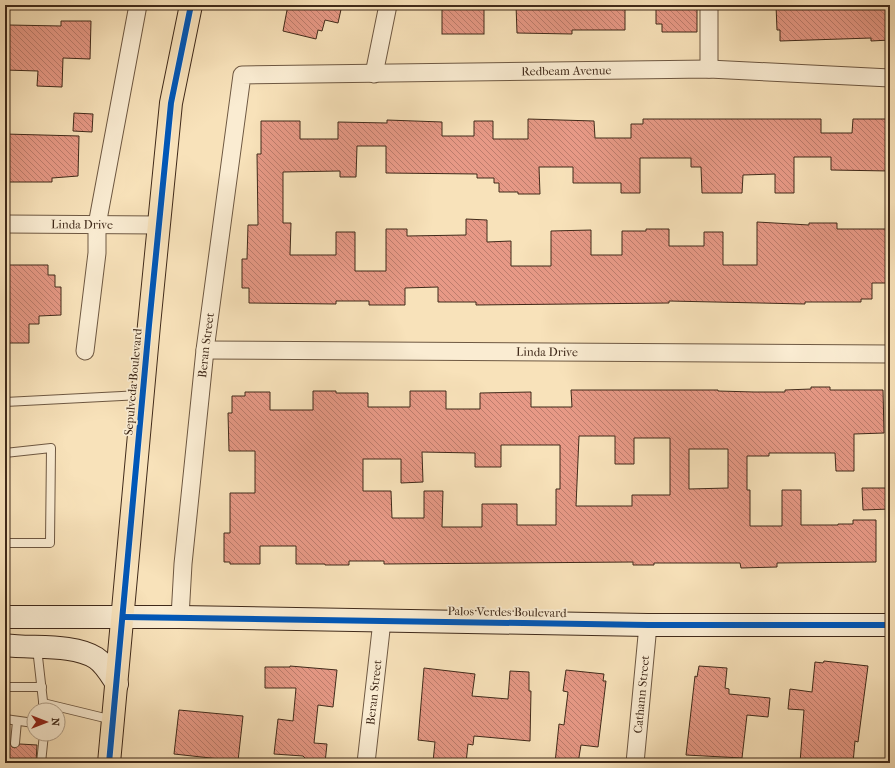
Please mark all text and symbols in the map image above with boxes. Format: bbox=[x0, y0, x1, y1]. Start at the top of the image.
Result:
street label: Redbeam Avenue bbox=[521, 63, 611, 78]
street label: Linda Drive bbox=[51, 217, 113, 232]
street label: Beran Street bbox=[195, 311, 217, 379]
street label: Sepulveda Boulevard bbox=[121, 327, 145, 436]
street label: Linda Drive bbox=[516, 345, 578, 359]
street label: Palos Verdes Boulevard bbox=[447, 604, 567, 620]
street label: Cathann Street bbox=[631, 654, 652, 734]
street label: Beran Street bbox=[363, 658, 385, 726]
north arrow bbox=[26, 702, 66, 742]
text: N bbox=[49, 718, 62, 727]

